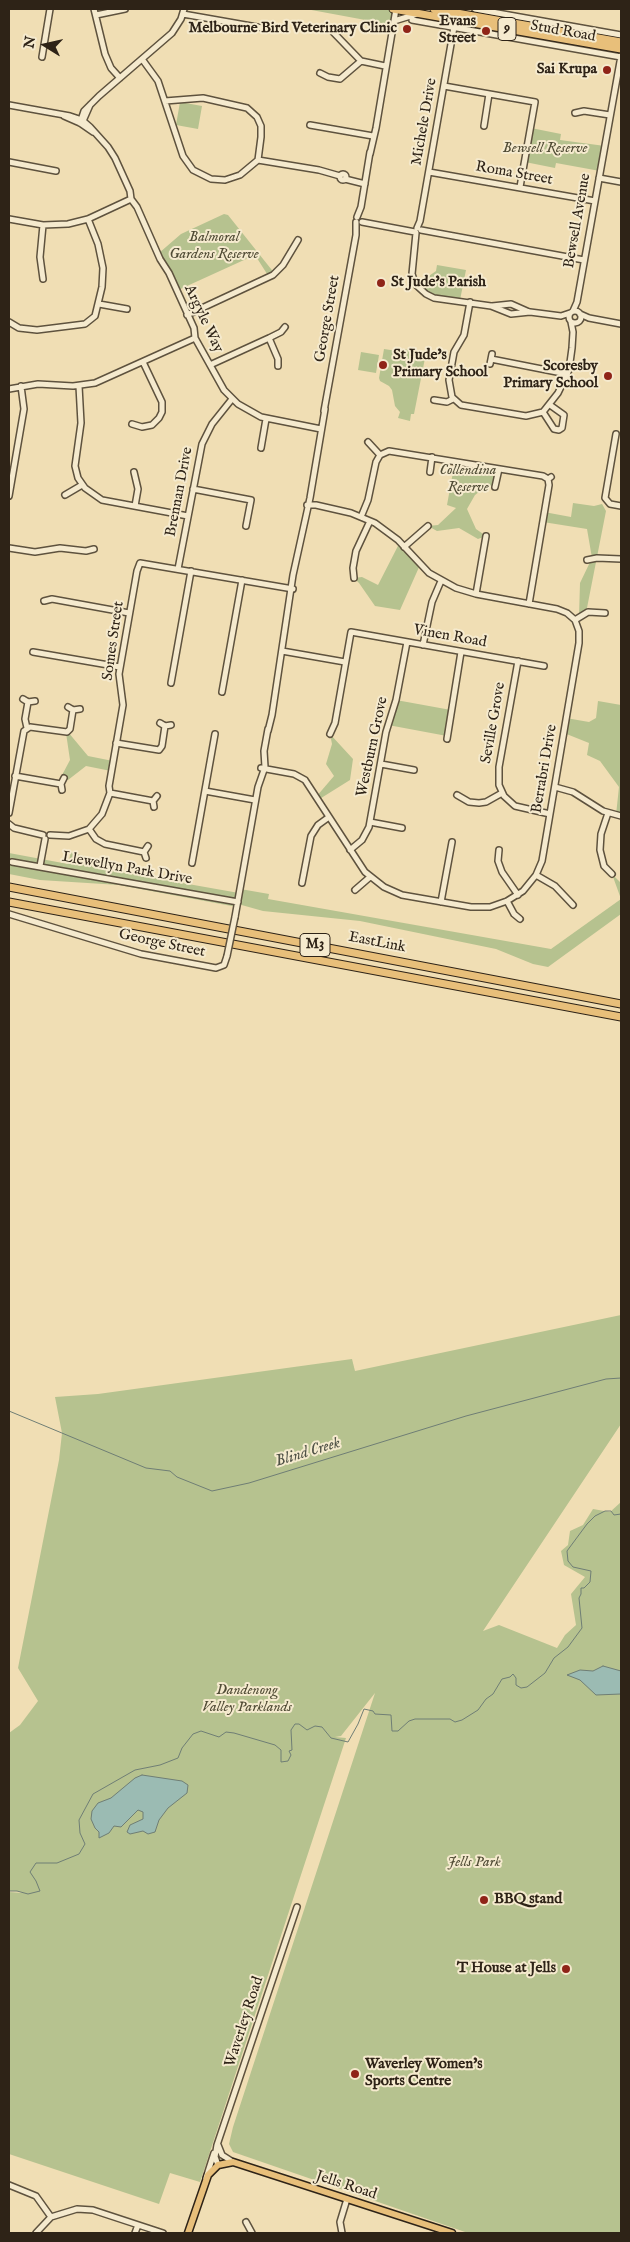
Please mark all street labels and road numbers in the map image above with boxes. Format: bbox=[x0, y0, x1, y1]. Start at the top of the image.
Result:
street label: Stud Road bbox=[529, 17, 597, 47]
road number: 9 bbox=[498, 18, 516, 40]
street label: Michele Drive bbox=[408, 77, 442, 167]
street label: Roma Street bbox=[474, 158, 554, 190]
street label: Bewsell Avenue bbox=[561, 172, 595, 270]
street label: George Street bbox=[312, 274, 344, 364]
street label: Argyle Way bbox=[179, 282, 227, 356]
street label: Brennan Drive bbox=[162, 446, 198, 538]
street label: Somes Street bbox=[100, 600, 128, 682]
street label: Vinen Road bbox=[412, 622, 488, 652]
street label: Seville Grove bbox=[478, 681, 510, 765]
street label: Westburn Grove bbox=[354, 695, 392, 799]
street label: Berrabri Drive bbox=[528, 723, 562, 815]
street label: Llewellyn Park Drive bbox=[61, 849, 193, 889]
street label: George Street bbox=[117, 926, 207, 962]
street label: EastLink bbox=[347, 929, 407, 957]
road number: M3 bbox=[300, 934, 330, 956]
street label: Waverley Road bbox=[222, 1974, 268, 2070]
street label: Jells Road bbox=[313, 2168, 379, 2204]

